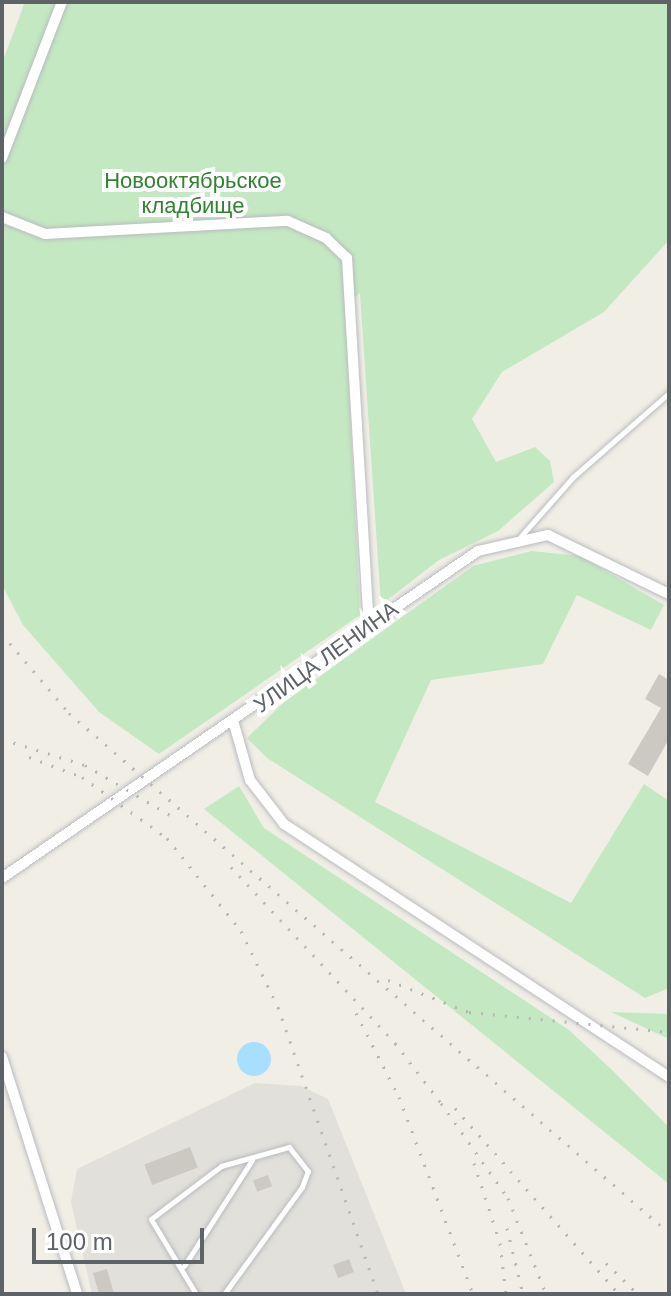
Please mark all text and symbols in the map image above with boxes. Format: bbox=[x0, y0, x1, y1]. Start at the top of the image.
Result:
park label: Новооктябрьское кладбище bbox=[104, 167, 282, 218]
street label: УЛИЦА ЛЕНИНА bbox=[249, 596, 403, 718]
scale bar bbox=[36, 1212, 208, 1262]
text: 100 m bbox=[46, 1228, 113, 1255]

